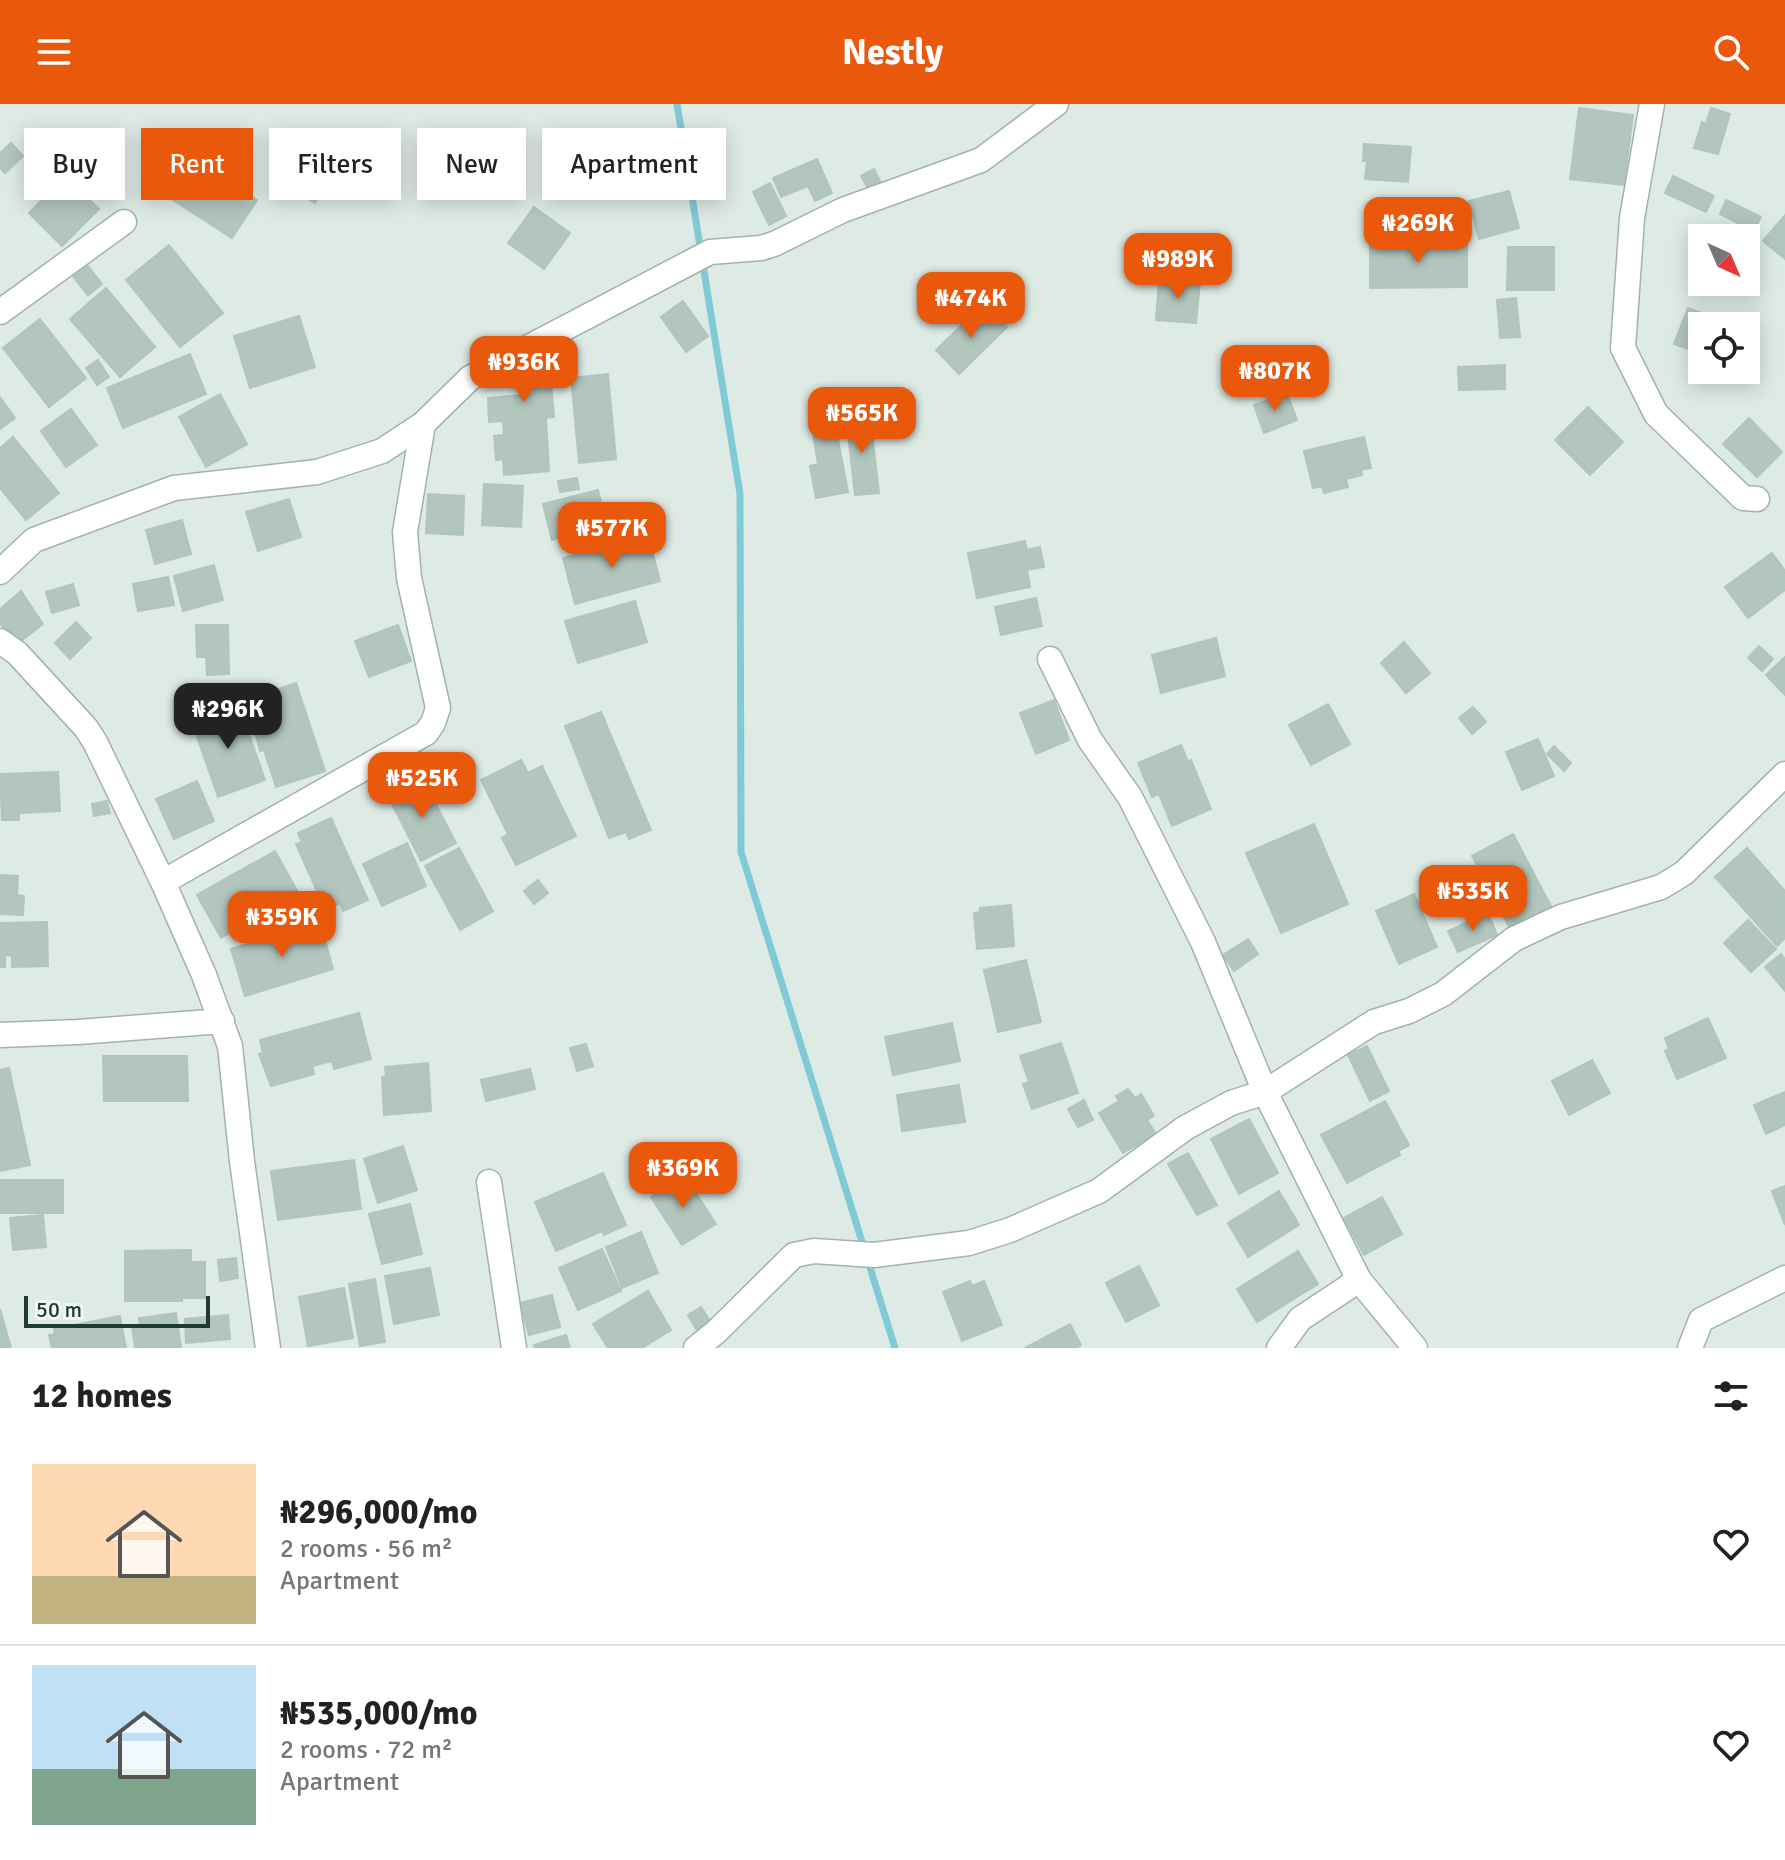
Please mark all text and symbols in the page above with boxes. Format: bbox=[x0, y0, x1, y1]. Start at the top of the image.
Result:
icon: menu bbox=[32, 30, 76, 74]
text: Nestly bbox=[842, 30, 943, 75]
icon: search bbox=[1709, 30, 1753, 74]
chip: Buy bbox=[24, 128, 125, 200]
chip: Rent bbox=[141, 128, 253, 200]
chip: Filters bbox=[269, 128, 401, 200]
chip: New bbox=[417, 128, 526, 200]
chip: Apartment bbox=[542, 128, 726, 200]
pin: ₦269K bbox=[1362, 197, 1474, 265]
text: ₦269K bbox=[1382, 207, 1454, 239]
north arrow bbox=[1688, 224, 1760, 296]
map controls bbox=[1688, 224, 1760, 384]
pin: ₦989K bbox=[1122, 233, 1234, 301]
text: ₦989K bbox=[1142, 243, 1214, 275]
pin: ₦474K bbox=[915, 272, 1027, 340]
text: ₦474K bbox=[935, 282, 1007, 314]
button: locate bbox=[1688, 312, 1760, 384]
pin: ₦936K bbox=[468, 336, 580, 404]
pin: ₦807K bbox=[1219, 345, 1331, 413]
text: ₦936K bbox=[488, 346, 560, 378]
text: ₦807K bbox=[1239, 355, 1311, 387]
pin: ₦565K bbox=[806, 387, 918, 455]
text: ₦565K bbox=[826, 397, 898, 429]
pin: ₦577K bbox=[556, 502, 668, 570]
text: ₦577K bbox=[576, 512, 648, 544]
pin: ₦296K bbox=[172, 683, 284, 751]
text: ₦296K bbox=[192, 693, 264, 725]
pin: ₦525K bbox=[366, 752, 478, 820]
text: ₦525K bbox=[386, 762, 458, 794]
pin: ₦535K bbox=[1417, 865, 1529, 933]
text: ₦535K bbox=[1437, 875, 1509, 907]
pin: ₦359K bbox=[226, 891, 338, 959]
text: ₦359K bbox=[246, 901, 318, 933]
pin: ₦369K bbox=[627, 1142, 739, 1210]
text: ₦369K bbox=[647, 1152, 719, 1184]
scale bar bbox=[24, 1292, 210, 1328]
text: 50 m bbox=[36, 1296, 82, 1323]
icon: filters bbox=[1709, 1374, 1753, 1418]
text: 12 homes bbox=[32, 1375, 172, 1417]
text: ₦296,000/mo bbox=[280, 1491, 478, 1533]
icon: home bbox=[96, 1496, 192, 1592]
icon: heart bbox=[1709, 1522, 1753, 1566]
text: 2 rooms · 56 m² bbox=[280, 1533, 453, 1565]
text: Apartment bbox=[280, 1565, 399, 1597]
text: ₦535,000/mo bbox=[280, 1692, 478, 1734]
icon: home bbox=[96, 1697, 192, 1793]
icon: heart bbox=[1709, 1723, 1753, 1767]
text: 2 rooms · 72 m² bbox=[280, 1734, 453, 1766]
text: Apartment bbox=[280, 1766, 399, 1798]

